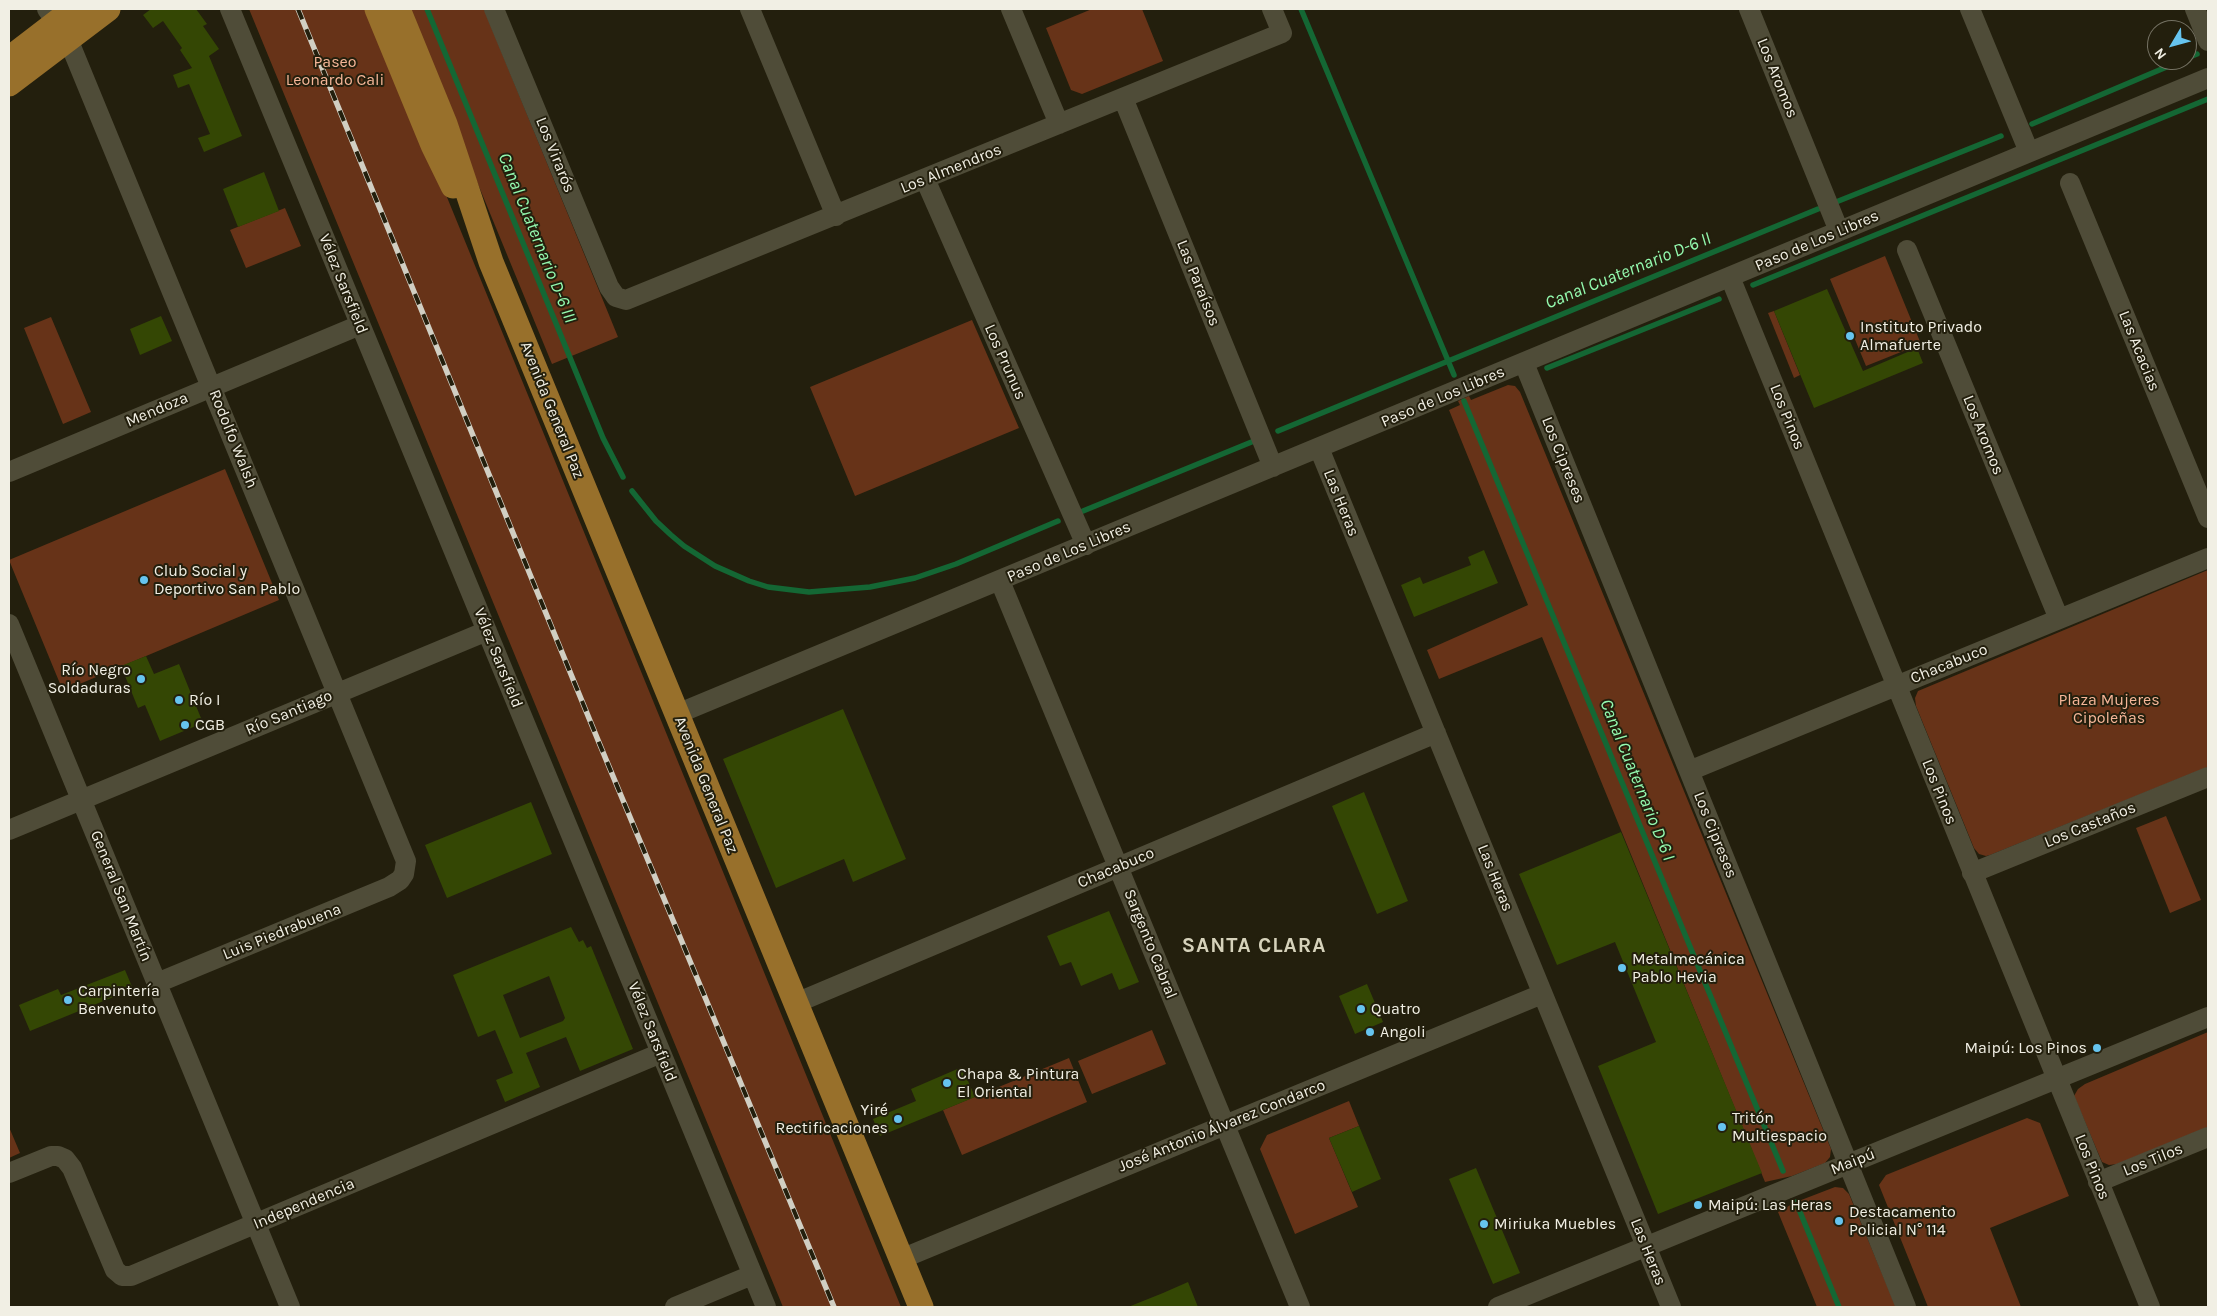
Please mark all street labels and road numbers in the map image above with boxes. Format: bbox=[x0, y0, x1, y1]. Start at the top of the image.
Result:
street label: Los Aromos bbox=[1752, 35, 1802, 121]
street label: Los Virarós bbox=[531, 114, 579, 196]
street label: Los Almendros bbox=[898, 140, 1004, 198]
street label: Paso de Los Libres bbox=[1752, 206, 1882, 276]
street label: Vélez Sarsfield bbox=[314, 231, 372, 337]
street label: Las Paraísos bbox=[1172, 237, 1224, 329]
street label: Las Acacias bbox=[2114, 308, 2164, 394]
street label: Los Prunus bbox=[980, 321, 1030, 403]
street label: Avenida General Paz bbox=[516, 339, 588, 481]
street label: Paso de Los Libres bbox=[1378, 362, 1508, 432]
street label: Los Pinos bbox=[1765, 381, 1809, 453]
street label: Rodolfo Walsh bbox=[205, 387, 261, 491]
street label: Mendoza bbox=[123, 388, 191, 432]
street label: Los Aromos bbox=[1958, 392, 2008, 478]
street label: Los Cipreses bbox=[1537, 414, 1589, 506]
street label: Las Heras bbox=[1319, 467, 1363, 539]
street label: Paso de Los Libres bbox=[1004, 517, 1134, 587]
street label: Vélez Sarsfield bbox=[469, 605, 527, 711]
street label: Chacabuco bbox=[1908, 640, 1990, 688]
street label: Río Santiago bbox=[243, 686, 335, 740]
street label: Avenida General Paz bbox=[670, 714, 742, 856]
street label: Los Pinos bbox=[1917, 756, 1961, 828]
street label: Los Cipreses bbox=[1689, 789, 1741, 881]
street label: Los Castaños bbox=[2041, 798, 2139, 852]
street label: General San Martín bbox=[86, 828, 156, 964]
street label: Las Heras bbox=[1473, 842, 1517, 914]
street label: Chacabuco bbox=[1075, 843, 1157, 893]
street label: Sargento Cabral bbox=[1119, 886, 1181, 1002]
street label: Luis Piedrabuena bbox=[220, 900, 344, 964]
street label: Vélez Sarsfield bbox=[623, 979, 681, 1085]
street label: José Antonio Álvarez Condarco bbox=[1116, 1076, 1328, 1176]
street label: Los Pinos bbox=[2070, 1131, 2114, 1203]
street label: Los Tilos bbox=[2120, 1139, 2186, 1181]
street label: Maipú bbox=[1828, 1144, 1878, 1180]
street label: Independencia bbox=[250, 1174, 358, 1234]
street label: Las Heras bbox=[1626, 1216, 1670, 1288]

